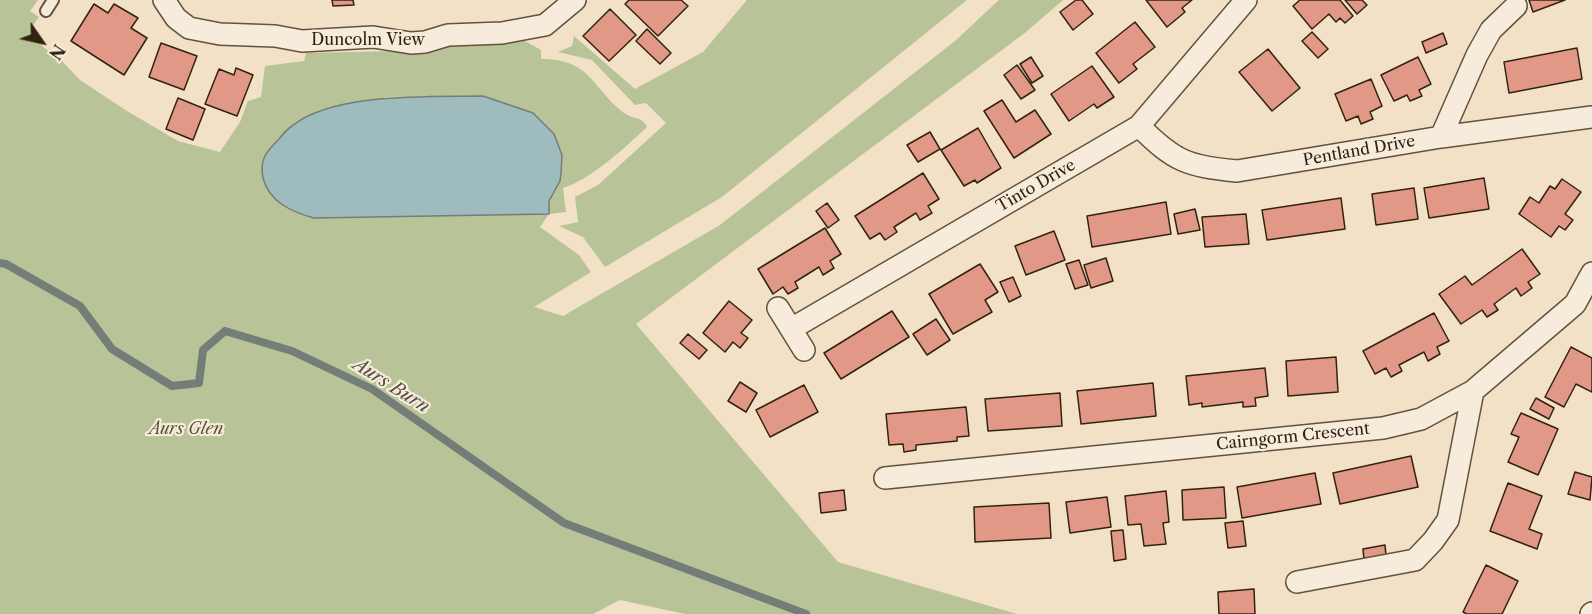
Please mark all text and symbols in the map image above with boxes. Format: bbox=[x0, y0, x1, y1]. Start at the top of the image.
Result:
north arrow bbox=[12, 12, 72, 72]
street label: Duncolm View bbox=[311, 30, 425, 50]
text: N bbox=[45, 41, 69, 63]
street label: Pentland Drive bbox=[1301, 132, 1417, 170]
street label: Tinto Drive bbox=[993, 156, 1079, 216]
water label: Aurs Burn bbox=[349, 354, 433, 418]
park label: Aurs Glen bbox=[149, 419, 223, 439]
street label: Cairngorm Crescent bbox=[1215, 419, 1371, 455]

